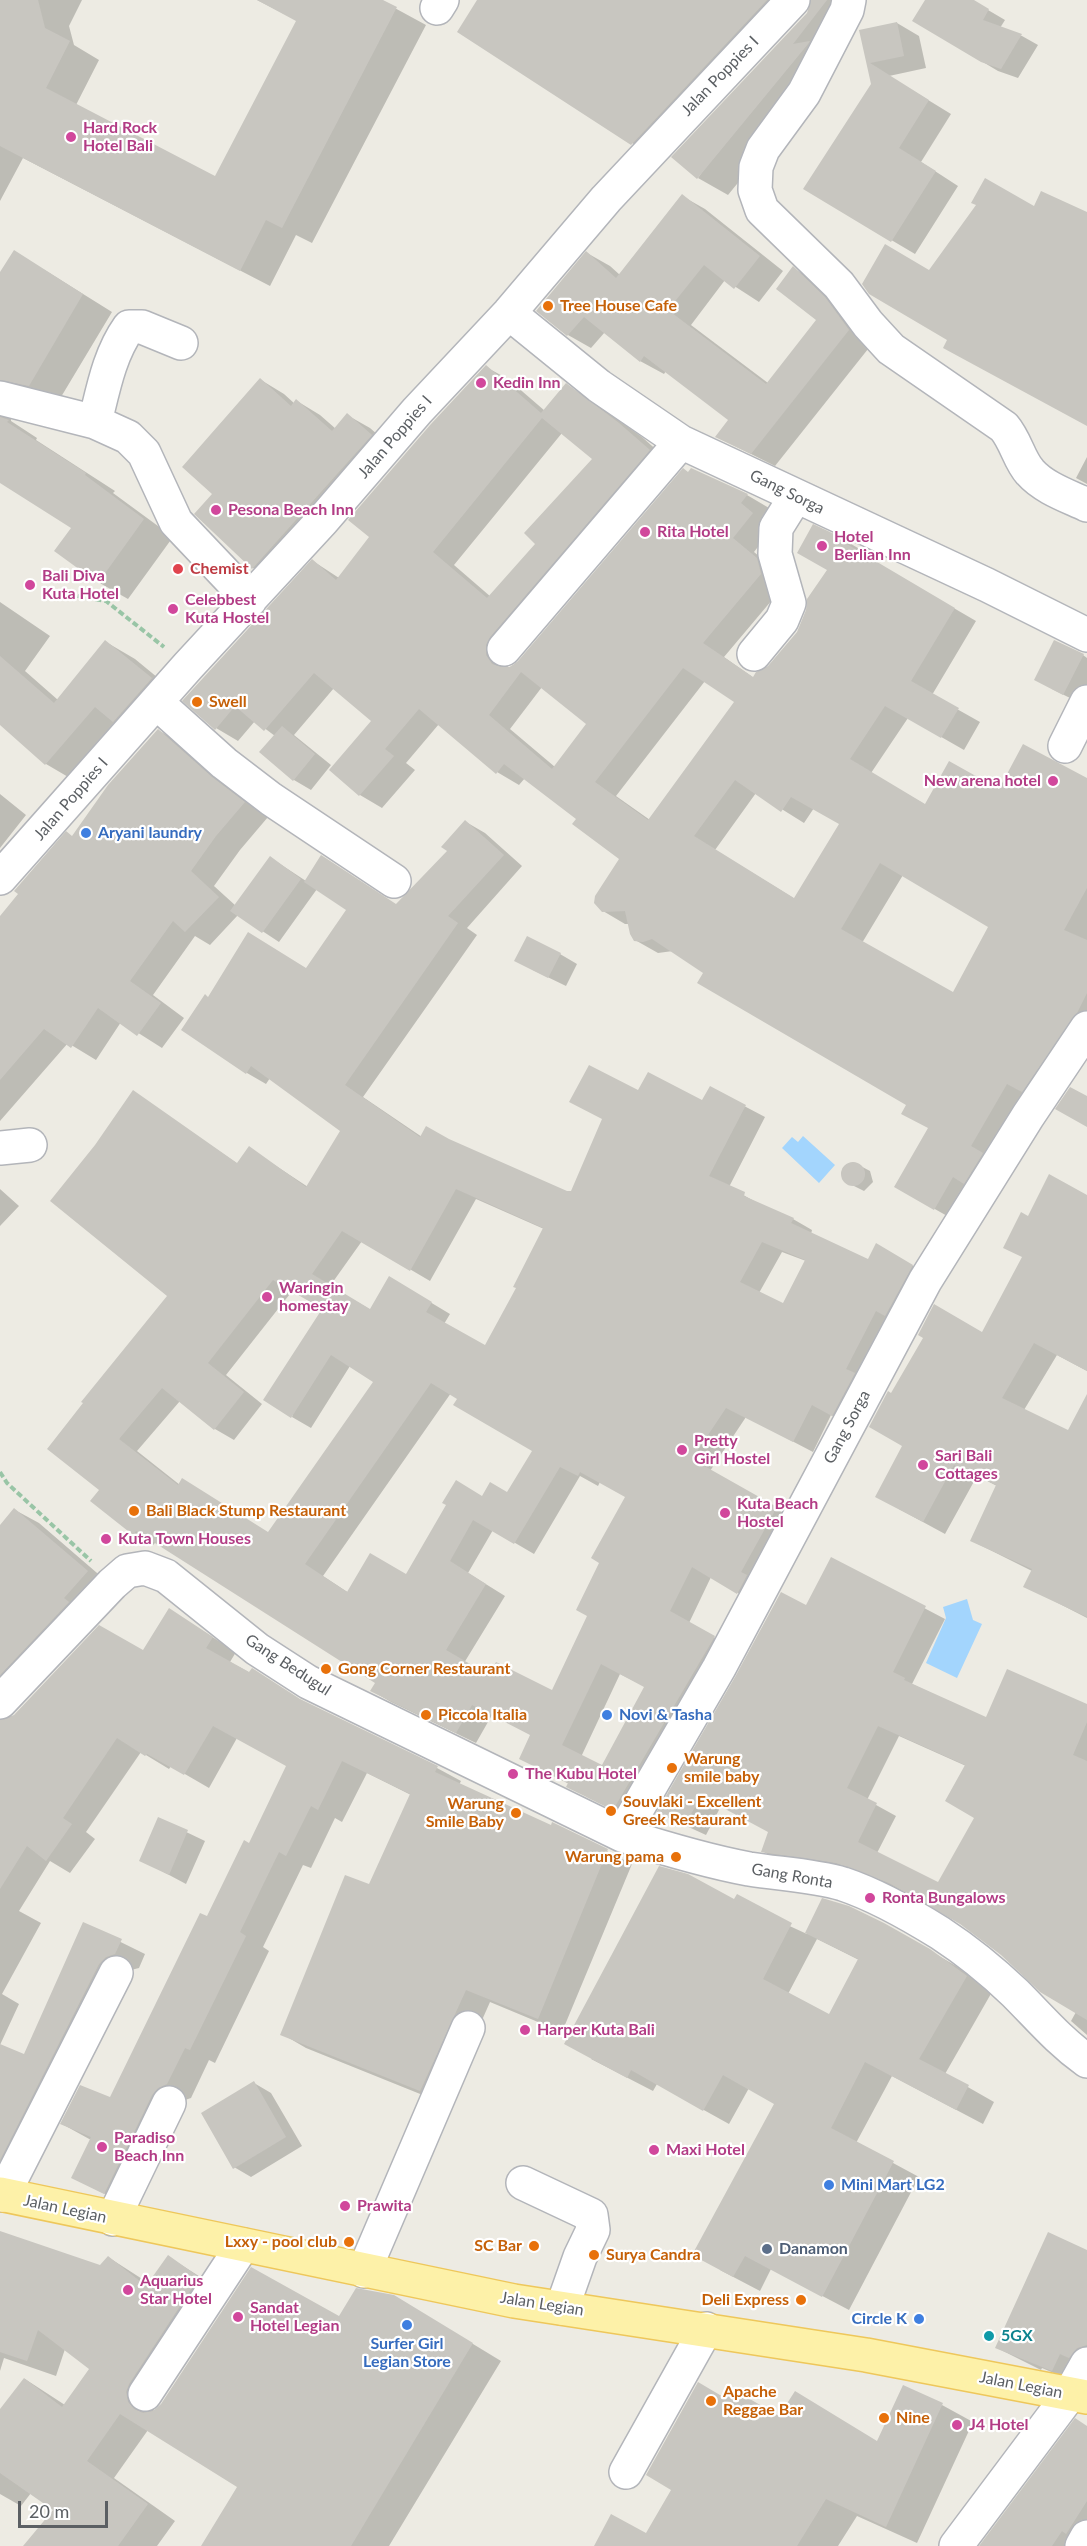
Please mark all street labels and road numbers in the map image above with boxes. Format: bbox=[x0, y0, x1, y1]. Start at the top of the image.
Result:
street label: Jalan Poppies I bbox=[677, 32, 763, 120]
street label: Jalan Poppies I bbox=[354, 392, 436, 482]
street label: Gang Sorga bbox=[747, 466, 827, 518]
street label: Jalan Poppies I bbox=[30, 754, 112, 844]
street label: Gang Sorga bbox=[820, 1387, 874, 1467]
street label: Gang Bedugul bbox=[241, 1630, 335, 1700]
street label: Gang Ronta bbox=[750, 1859, 834, 1893]
street label: Jalan Legian bbox=[22, 2191, 108, 2227]
street label: Jalan Legian bbox=[499, 2288, 585, 2320]
street label: Jalan Legian bbox=[978, 2368, 1064, 2402]

